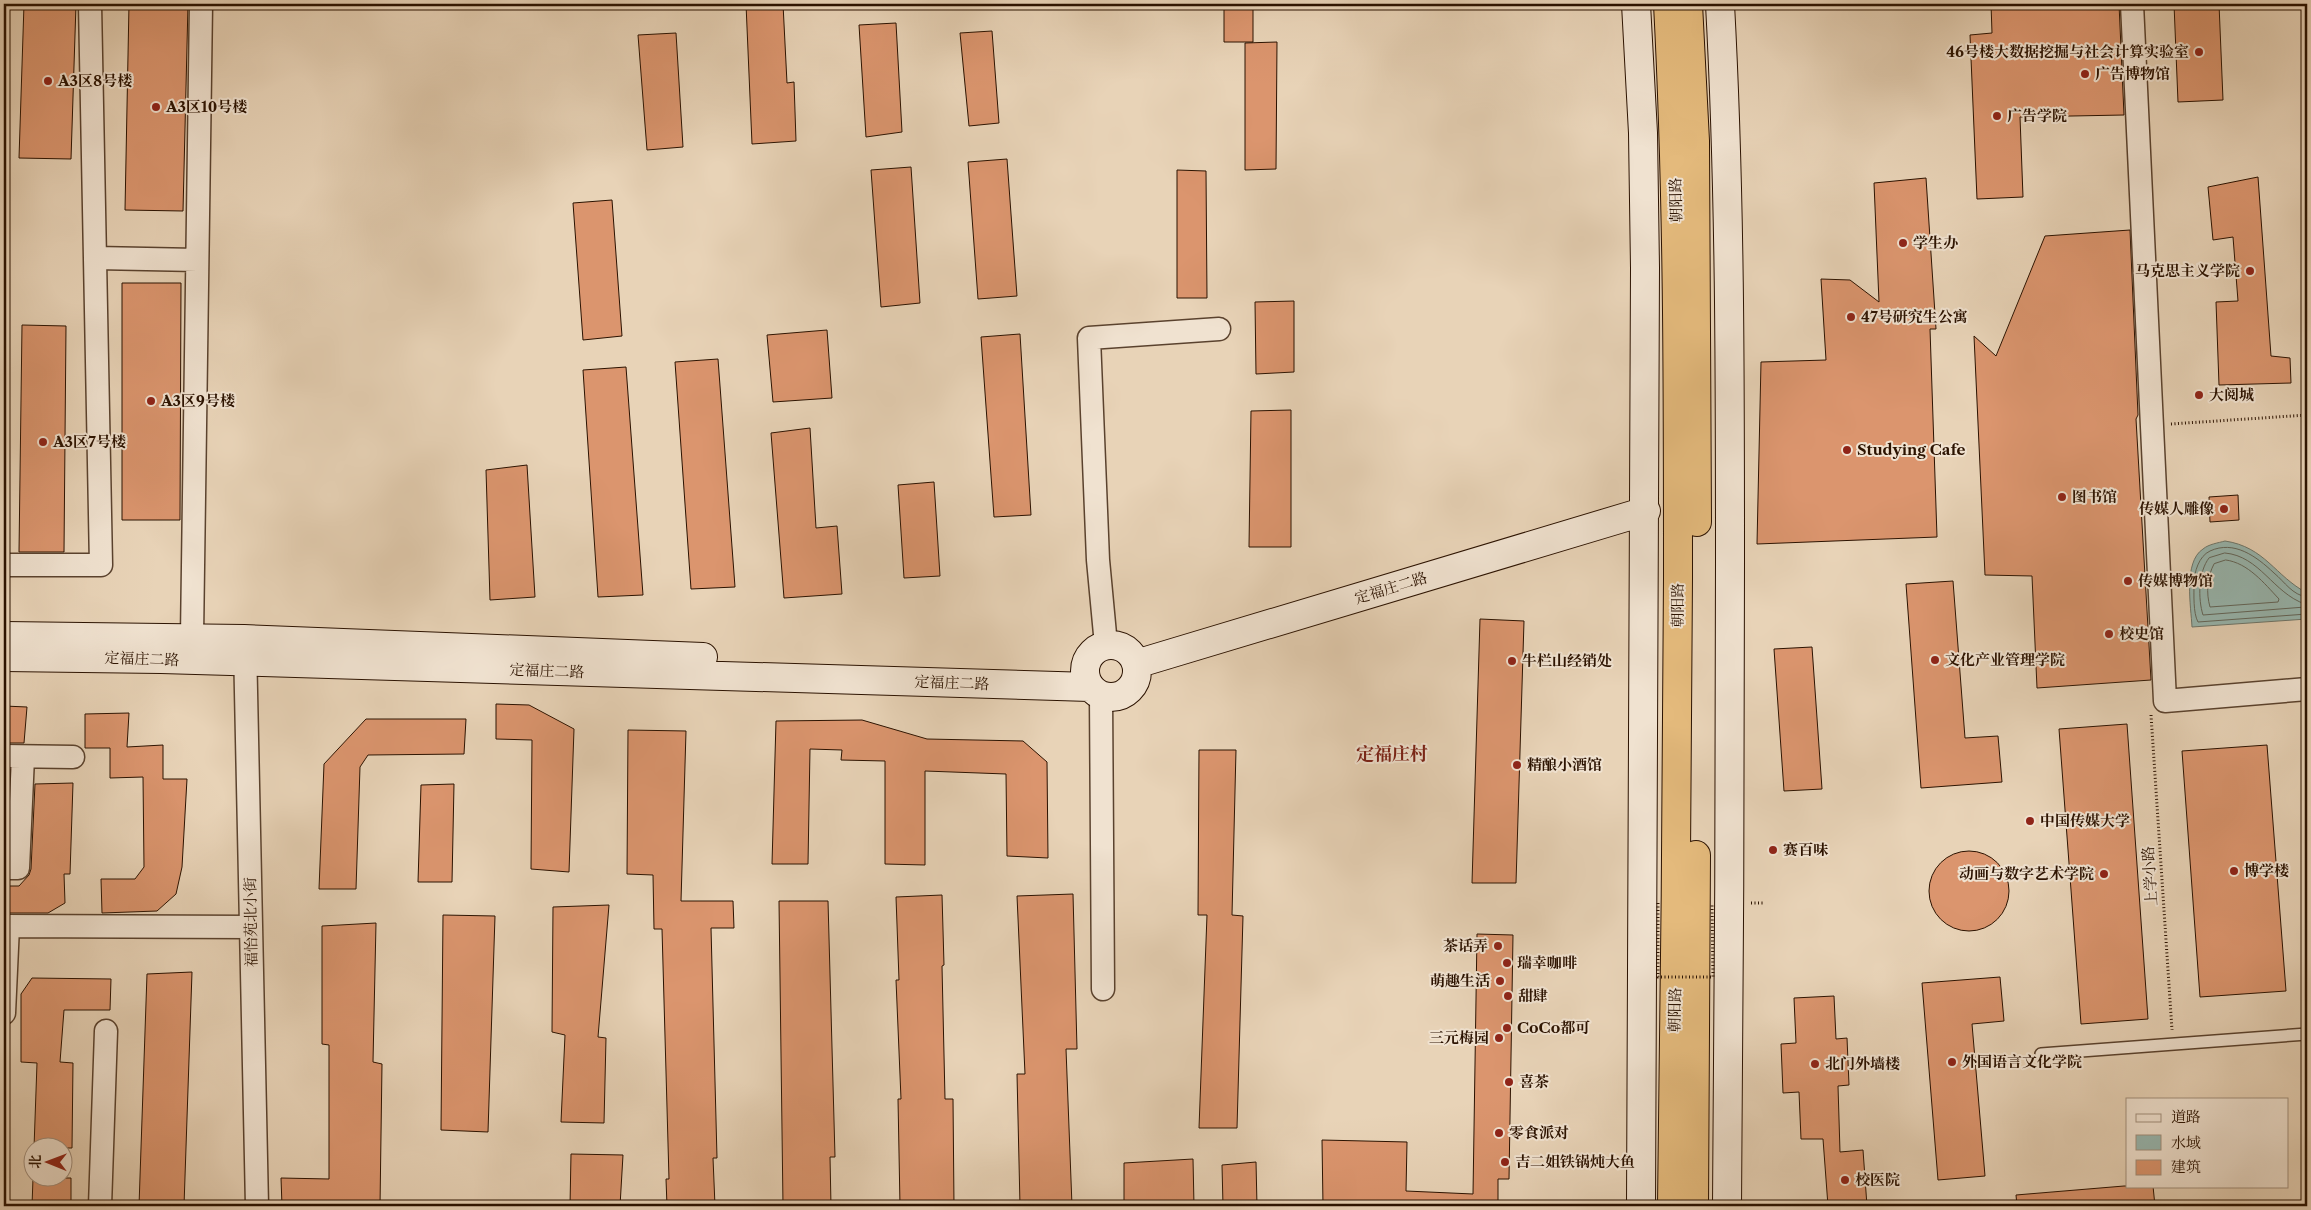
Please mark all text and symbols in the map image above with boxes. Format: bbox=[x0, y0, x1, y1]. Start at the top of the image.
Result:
place label: 46号楼大数据挖掘与社会计算实验室 bbox=[1946, 42, 2189, 61]
marker: 46号楼大数据挖掘与社会计算实验室 bbox=[2193, 46, 2205, 58]
place label: 广告博物馆 bbox=[2095, 64, 2170, 83]
marker: 广告博物馆 bbox=[2079, 68, 2091, 80]
place label: A3区8号楼 bbox=[57, 71, 132, 90]
marker: A3区8号楼 bbox=[42, 75, 54, 87]
place label: A3区10号楼 bbox=[165, 97, 247, 116]
marker: A3区10号楼 bbox=[150, 101, 162, 113]
place label: 广告学院 bbox=[2007, 106, 2067, 125]
marker: 广告学院 bbox=[1991, 110, 2003, 122]
street label: 朝阳路 bbox=[1666, 177, 1685, 223]
place label: 学生办 bbox=[1913, 233, 1958, 252]
marker: 学生办 bbox=[1897, 237, 1909, 249]
place label: 马克思主义学院 bbox=[2135, 261, 2240, 280]
marker: 马克思主义学院 bbox=[2244, 265, 2256, 277]
place label: 47号研究生公寓 bbox=[1861, 307, 1968, 326]
marker: 47号研究生公寓 bbox=[1845, 311, 1857, 323]
place label: 大阅城 bbox=[2209, 385, 2254, 404]
marker: 大阅城 bbox=[2193, 389, 2205, 401]
place label: A3区9号楼 bbox=[160, 391, 235, 410]
marker: A3区9号楼 bbox=[145, 395, 157, 407]
place label: A3区7号楼 bbox=[52, 432, 126, 451]
marker: A3区7号楼 bbox=[37, 436, 49, 448]
place label: Studying Cafe bbox=[1857, 440, 1966, 459]
marker: Studying Cafe bbox=[1841, 444, 1853, 456]
place label: 图书馆 bbox=[2072, 487, 2117, 506]
marker: 图书馆 bbox=[2056, 491, 2068, 503]
place label: 传媒人雕像 bbox=[2139, 499, 2214, 518]
marker: 传媒人雕像 bbox=[2218, 503, 2230, 515]
street label: 定福庄二路 bbox=[1352, 567, 1430, 608]
place label: 传媒博物馆 bbox=[2138, 571, 2213, 590]
marker: 传媒博物馆 bbox=[2122, 575, 2134, 587]
street label: 朝阳路 bbox=[1668, 582, 1687, 628]
place label: 校史馆 bbox=[2119, 624, 2164, 643]
marker: 校史馆 bbox=[2103, 628, 2115, 640]
street label: 定福庄二路 bbox=[104, 648, 180, 669]
place label: 文化产业管理学院 bbox=[1945, 650, 2065, 669]
place label: 牛栏山经销处 bbox=[1522, 651, 1612, 670]
marker: 文化产业管理学院 bbox=[1929, 654, 1941, 666]
marker: 牛栏山经销处 bbox=[1506, 655, 1518, 667]
street label: 定福庄二路 bbox=[509, 660, 585, 681]
street label: 定福庄二路 bbox=[914, 672, 990, 693]
district label: 定福庄村 bbox=[1356, 743, 1428, 765]
place label: 精酿小酒馆 bbox=[1527, 755, 1602, 774]
marker: 精酿小酒馆 bbox=[1511, 759, 1523, 771]
place label: 中国传媒大学 bbox=[2040, 811, 2130, 830]
marker: 中国传媒大学 bbox=[2024, 815, 2036, 827]
place label: 赛百味 bbox=[1783, 840, 1829, 859]
marker: 赛百味 bbox=[1767, 844, 1779, 856]
street label: 上学小路 bbox=[2138, 845, 2161, 907]
place label: 博学楼 bbox=[2244, 861, 2289, 880]
place label: 动画与数字艺术学院 bbox=[1959, 864, 2094, 883]
marker: 博学楼 bbox=[2228, 865, 2240, 877]
marker: 动画与数字艺术学院 bbox=[2098, 868, 2110, 880]
street label: 福怡苑北小街 bbox=[240, 877, 261, 967]
place label: 茶话弄 bbox=[1443, 936, 1488, 955]
marker: 茶话弄 bbox=[1492, 940, 1504, 952]
place label: 瑞幸咖啡 bbox=[1517, 953, 1577, 972]
marker: 瑞幸咖啡 bbox=[1501, 957, 1513, 969]
place label: 萌趣生活 bbox=[1430, 971, 1490, 990]
marker: 萌趣生活 bbox=[1494, 975, 1506, 987]
place label: 甜肆 bbox=[1518, 986, 1548, 1005]
street label: 朝阳路 bbox=[1665, 987, 1684, 1033]
marker: 甜肆 bbox=[1502, 990, 1514, 1002]
place label: CoCo都可 bbox=[1517, 1018, 1590, 1037]
marker: CoCo都可 bbox=[1501, 1022, 1513, 1034]
place label: 三元梅园 bbox=[1429, 1028, 1489, 1047]
marker: 三元梅园 bbox=[1493, 1032, 1505, 1044]
place label: 外国语言文化学院 bbox=[1962, 1052, 2082, 1071]
place label: 北门外墙楼 bbox=[1825, 1054, 1900, 1073]
marker: 外国语言文化学院 bbox=[1946, 1056, 1958, 1068]
marker: 北门外墙楼 bbox=[1809, 1058, 1821, 1070]
place label: 喜茶 bbox=[1519, 1072, 1549, 1091]
marker: 喜茶 bbox=[1503, 1076, 1515, 1088]
legend bbox=[2126, 1098, 2288, 1188]
text: 道路 bbox=[2171, 1107, 2201, 1126]
place label: 零食派对 bbox=[1509, 1123, 1569, 1142]
marker: 零食派对 bbox=[1493, 1127, 1505, 1139]
text: 水域 bbox=[2171, 1133, 2201, 1152]
north arrow bbox=[22, 1138, 72, 1188]
place label: 吉二姐铁锅炖大鱼 bbox=[1515, 1152, 1635, 1171]
text: 北 bbox=[26, 1155, 44, 1169]
marker: 吉二姐铁锅炖大鱼 bbox=[1499, 1156, 1511, 1168]
text: 建筑 bbox=[2171, 1157, 2201, 1176]
place label: 校医院 bbox=[1855, 1170, 1900, 1189]
marker: 校医院 bbox=[1839, 1174, 1851, 1186]

